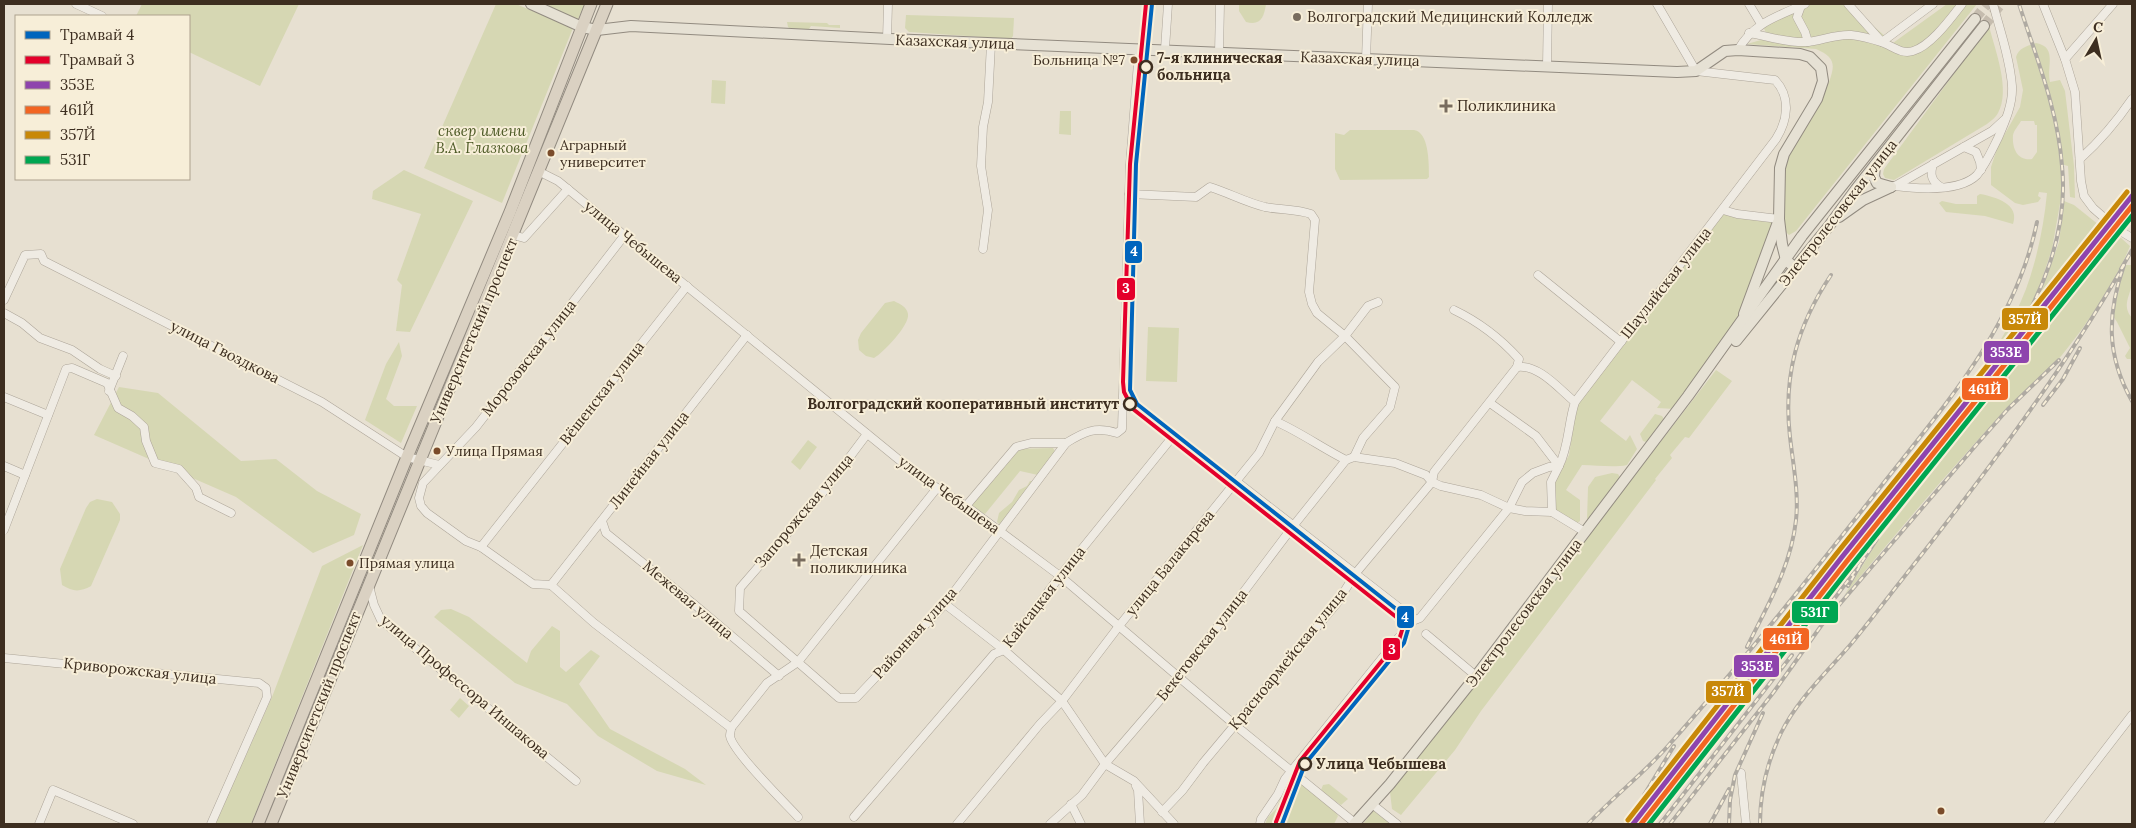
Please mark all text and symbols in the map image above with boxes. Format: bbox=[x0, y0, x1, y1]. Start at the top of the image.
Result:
place label: Волгоградский Медицинский Колледж bbox=[1307, 7, 1593, 26]
marker: Волгоградский Медицинский Колледж bbox=[1291, 11, 1303, 23]
legend bbox=[15, 15, 190, 180]
north arrow bbox=[2071, 15, 2121, 65]
text: С bbox=[2092, 18, 2105, 37]
text: Трамвай 4 bbox=[60, 25, 134, 44]
street label: Казахская улица bbox=[895, 30, 1015, 53]
street label: Казахская улица bbox=[1300, 47, 1420, 70]
place label: 7-я клиническая больница bbox=[1157, 48, 1283, 84]
text: Трамвай 3 bbox=[60, 50, 135, 69]
place label: Больница №7 bbox=[1033, 51, 1126, 69]
marker: Больница №7 bbox=[1129, 55, 1139, 65]
marker: 7-я клиническая больница bbox=[1139, 60, 1153, 74]
text: 353Е bbox=[60, 75, 94, 94]
place label: Поликлиника bbox=[1457, 96, 1556, 115]
marker: Поликлиника bbox=[1439, 99, 1453, 113]
text: 461Й bbox=[60, 100, 94, 119]
park label: сквер имени В.А. Глазкова bbox=[436, 121, 529, 157]
text: 357Й bbox=[60, 125, 95, 144]
street label: Электролесовская улица bbox=[1774, 135, 1901, 290]
place label: Аграрный университет bbox=[559, 136, 646, 171]
marker: Аграрный университет bbox=[546, 148, 556, 158]
text: 531Г bbox=[60, 150, 90, 169]
street label: улица Чебышева bbox=[580, 196, 686, 287]
street label: Шауляйская улица bbox=[1616, 223, 1715, 342]
street label: Университетский проспект bbox=[425, 235, 522, 427]
line badge: 4 bbox=[1124, 240, 1143, 264]
text: 4 bbox=[1130, 242, 1138, 260]
line badge: 3 bbox=[1116, 277, 1136, 301]
text: 3 bbox=[1122, 279, 1130, 297]
street label: Морозовская улица bbox=[477, 295, 580, 420]
line badge: 357Й bbox=[2001, 307, 2049, 331]
text: 357Й bbox=[2008, 310, 2042, 328]
street label: улица Гвоздкова bbox=[167, 316, 283, 387]
street label: Вёшенская улица bbox=[555, 337, 648, 448]
line badge: 353Е bbox=[1983, 340, 2030, 364]
text: 353Е bbox=[1990, 343, 2022, 361]
line badge: 461Й bbox=[1961, 377, 2009, 401]
text: 461Й bbox=[1969, 380, 2001, 398]
place label: Волгоградский кооперативный институт bbox=[807, 394, 1119, 413]
marker: Волгоградский кооперативный институт bbox=[1123, 397, 1137, 411]
street label: Линейная улица bbox=[604, 407, 693, 512]
place label: Улица Прямая bbox=[445, 442, 543, 460]
marker: Улица Прямая bbox=[432, 446, 442, 456]
street label: Запорожская улица bbox=[750, 449, 857, 572]
street label: улица Чебышева bbox=[895, 451, 1004, 538]
street label: улица Балакирева bbox=[1121, 506, 1218, 620]
street label: Электролесовская улица bbox=[1462, 534, 1586, 691]
place label: Детская поликлиника bbox=[810, 541, 907, 577]
street label: Кайсацкая улица bbox=[998, 542, 1089, 651]
marker: Детская поликлиника bbox=[792, 553, 806, 567]
place label: Прямая улица bbox=[359, 554, 455, 572]
street label: Межевая улица bbox=[639, 556, 738, 643]
marker: Прямая улица bbox=[345, 558, 355, 568]
street label: Районная улица bbox=[869, 583, 961, 682]
street label: Красноармейская улица bbox=[1224, 584, 1351, 734]
street label: Бекетовская улица bbox=[1152, 585, 1251, 704]
line badge: 531Г bbox=[1791, 600, 1839, 624]
text: 531Г bbox=[1800, 603, 1830, 621]
line badge: 4 bbox=[1396, 605, 1415, 629]
street label: Университетский проспект bbox=[272, 608, 365, 802]
text: 4 bbox=[1401, 608, 1409, 626]
street label: улица Профессора Иншакова bbox=[377, 610, 554, 763]
line badge: 461Й bbox=[1762, 627, 1810, 651]
text: 461Й bbox=[1770, 630, 1802, 648]
line badge: 3 bbox=[1382, 637, 1401, 661]
text: 3 bbox=[1388, 640, 1396, 658]
street label: Криворожская улица bbox=[63, 653, 218, 688]
line badge: 353Е bbox=[1733, 654, 1780, 678]
text: 353Е bbox=[1741, 657, 1773, 675]
line badge: 357Й bbox=[1705, 680, 1752, 704]
text: 357Й bbox=[1711, 682, 1745, 700]
place label: Улица Чебышева bbox=[1316, 754, 1446, 773]
marker: Улица Чебышева bbox=[1298, 757, 1312, 771]
unlabelled marker bbox=[1936, 806, 1946, 816]

